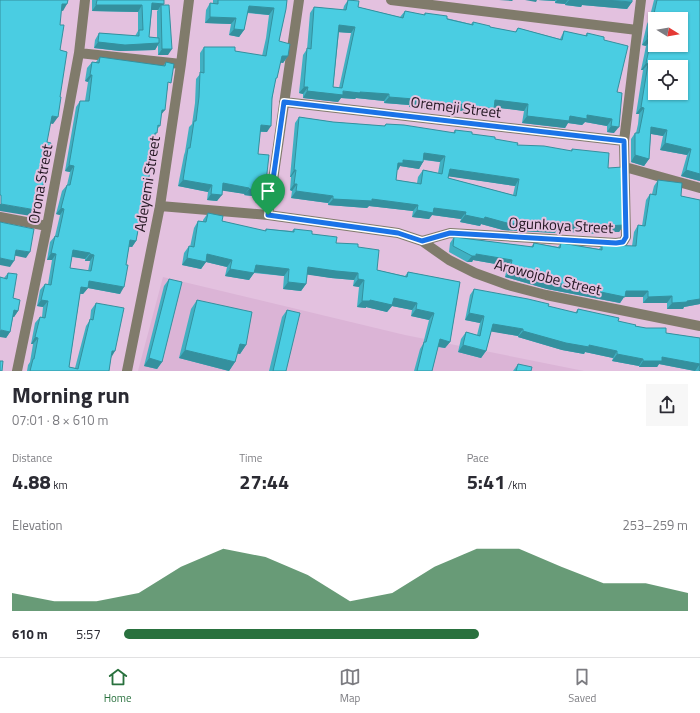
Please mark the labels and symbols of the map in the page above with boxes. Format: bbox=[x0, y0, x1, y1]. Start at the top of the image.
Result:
north arrow bbox=[648, 12, 688, 52]
street label: Oremeji Street bbox=[409, 90, 503, 124]
street label: Adeyemi Street bbox=[128, 134, 166, 234]
street label: Orona Street bbox=[22, 142, 58, 226]
pin bbox=[251, 174, 285, 215]
street label: Ogunkoya Street bbox=[508, 211, 615, 239]
street label: Arowojobe Street bbox=[492, 253, 605, 302]

